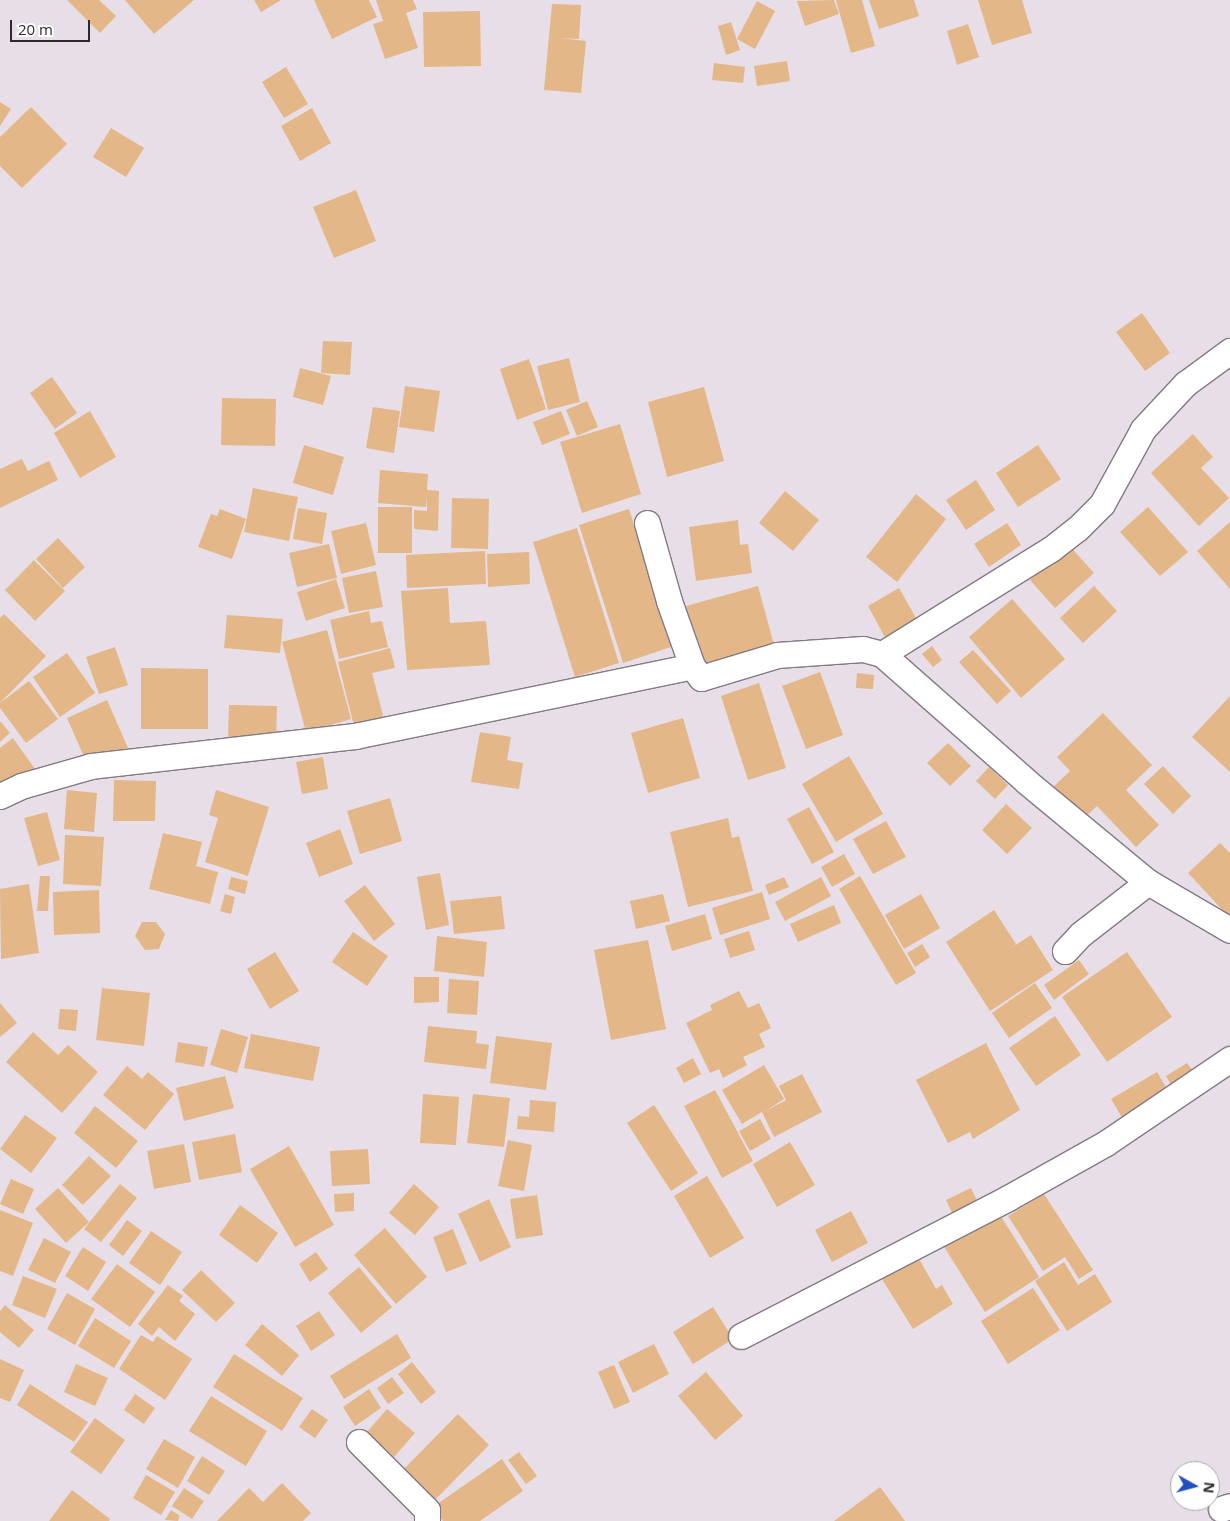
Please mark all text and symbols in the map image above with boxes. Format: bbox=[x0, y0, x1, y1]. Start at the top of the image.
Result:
scale bar bbox=[12, 10, 92, 42]
text: 20 m bbox=[18, 19, 53, 39]
north arrow bbox=[1170, 1461, 1220, 1511]
text: N bbox=[1199, 1481, 1220, 1495]

